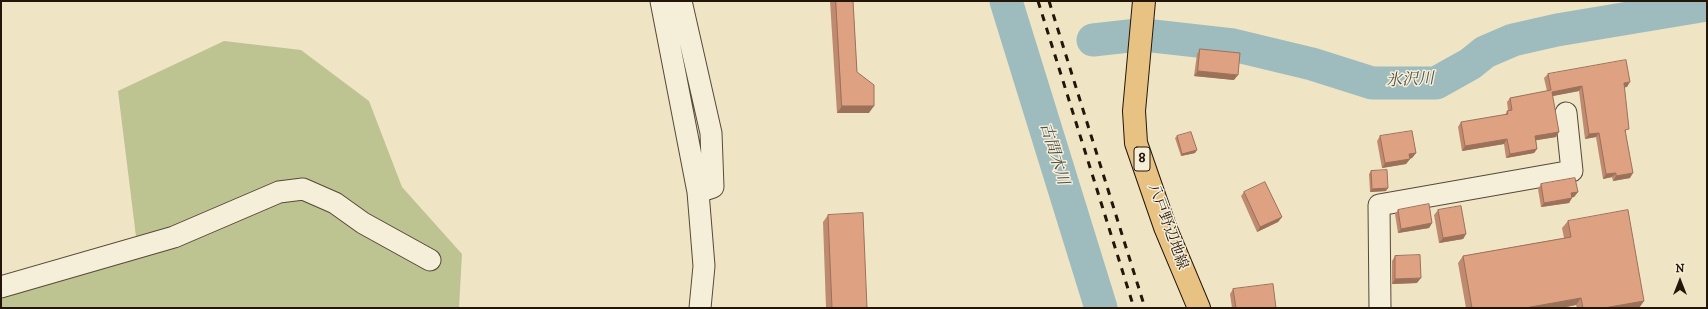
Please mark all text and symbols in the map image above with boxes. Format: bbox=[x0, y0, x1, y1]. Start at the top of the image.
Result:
water label: 氷沢川 bbox=[1386, 70, 1434, 92]
water label: 古間木川 bbox=[1034, 121, 1072, 187]
road number: 8 bbox=[1134, 147, 1150, 171]
street label: 八戸野辺地線 bbox=[1143, 182, 1191, 272]
north arrow bbox=[1660, 261, 1700, 301]
text: N bbox=[1675, 262, 1685, 276]

